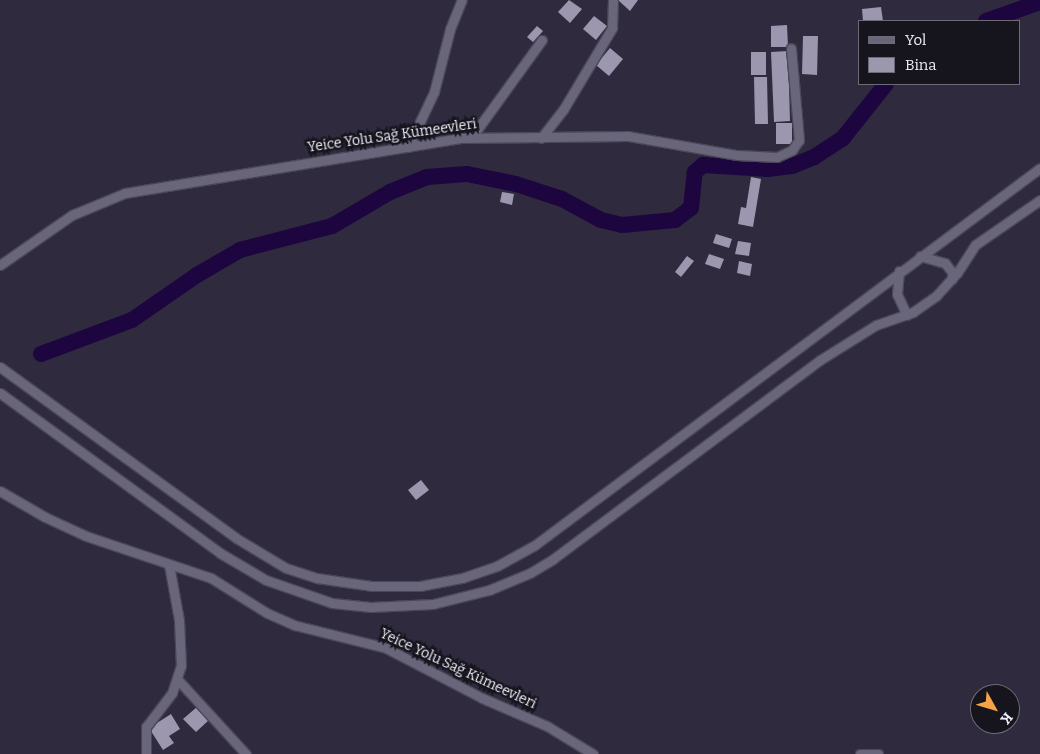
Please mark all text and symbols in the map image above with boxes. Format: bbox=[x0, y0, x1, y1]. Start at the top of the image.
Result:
legend bbox=[858, 20, 1020, 85]
text: Yol bbox=[905, 31, 926, 49]
text: Bina bbox=[905, 56, 937, 74]
street label: Yeice Yolu Sağ Kümeevleri bbox=[306, 116, 478, 156]
street label: Yeice Yolu Sağ Kümeevleri bbox=[377, 625, 539, 713]
north arrow bbox=[970, 684, 1020, 734]
text: K bbox=[996, 709, 1016, 727]

